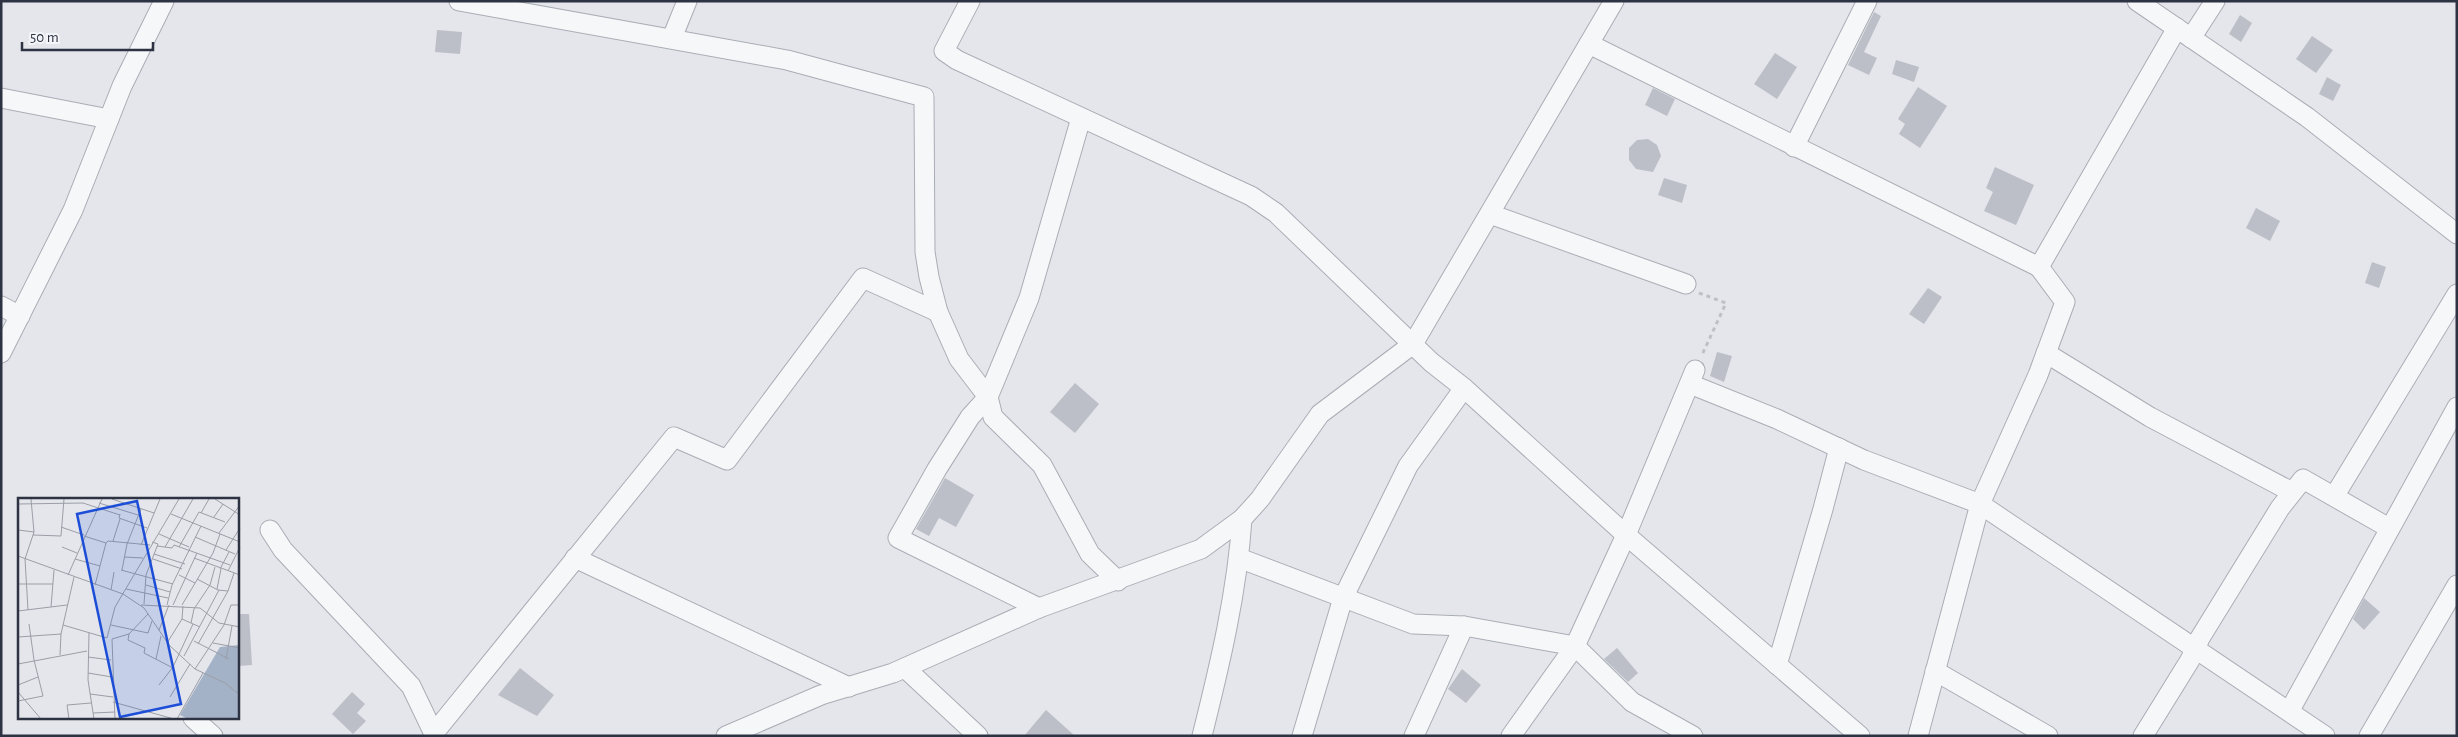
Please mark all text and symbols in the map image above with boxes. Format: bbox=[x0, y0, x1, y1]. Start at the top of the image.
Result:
scale bar bbox=[22, 20, 154, 52]
text: 50 m bbox=[30, 30, 59, 45]
inset map bbox=[18, 498, 239, 720]

